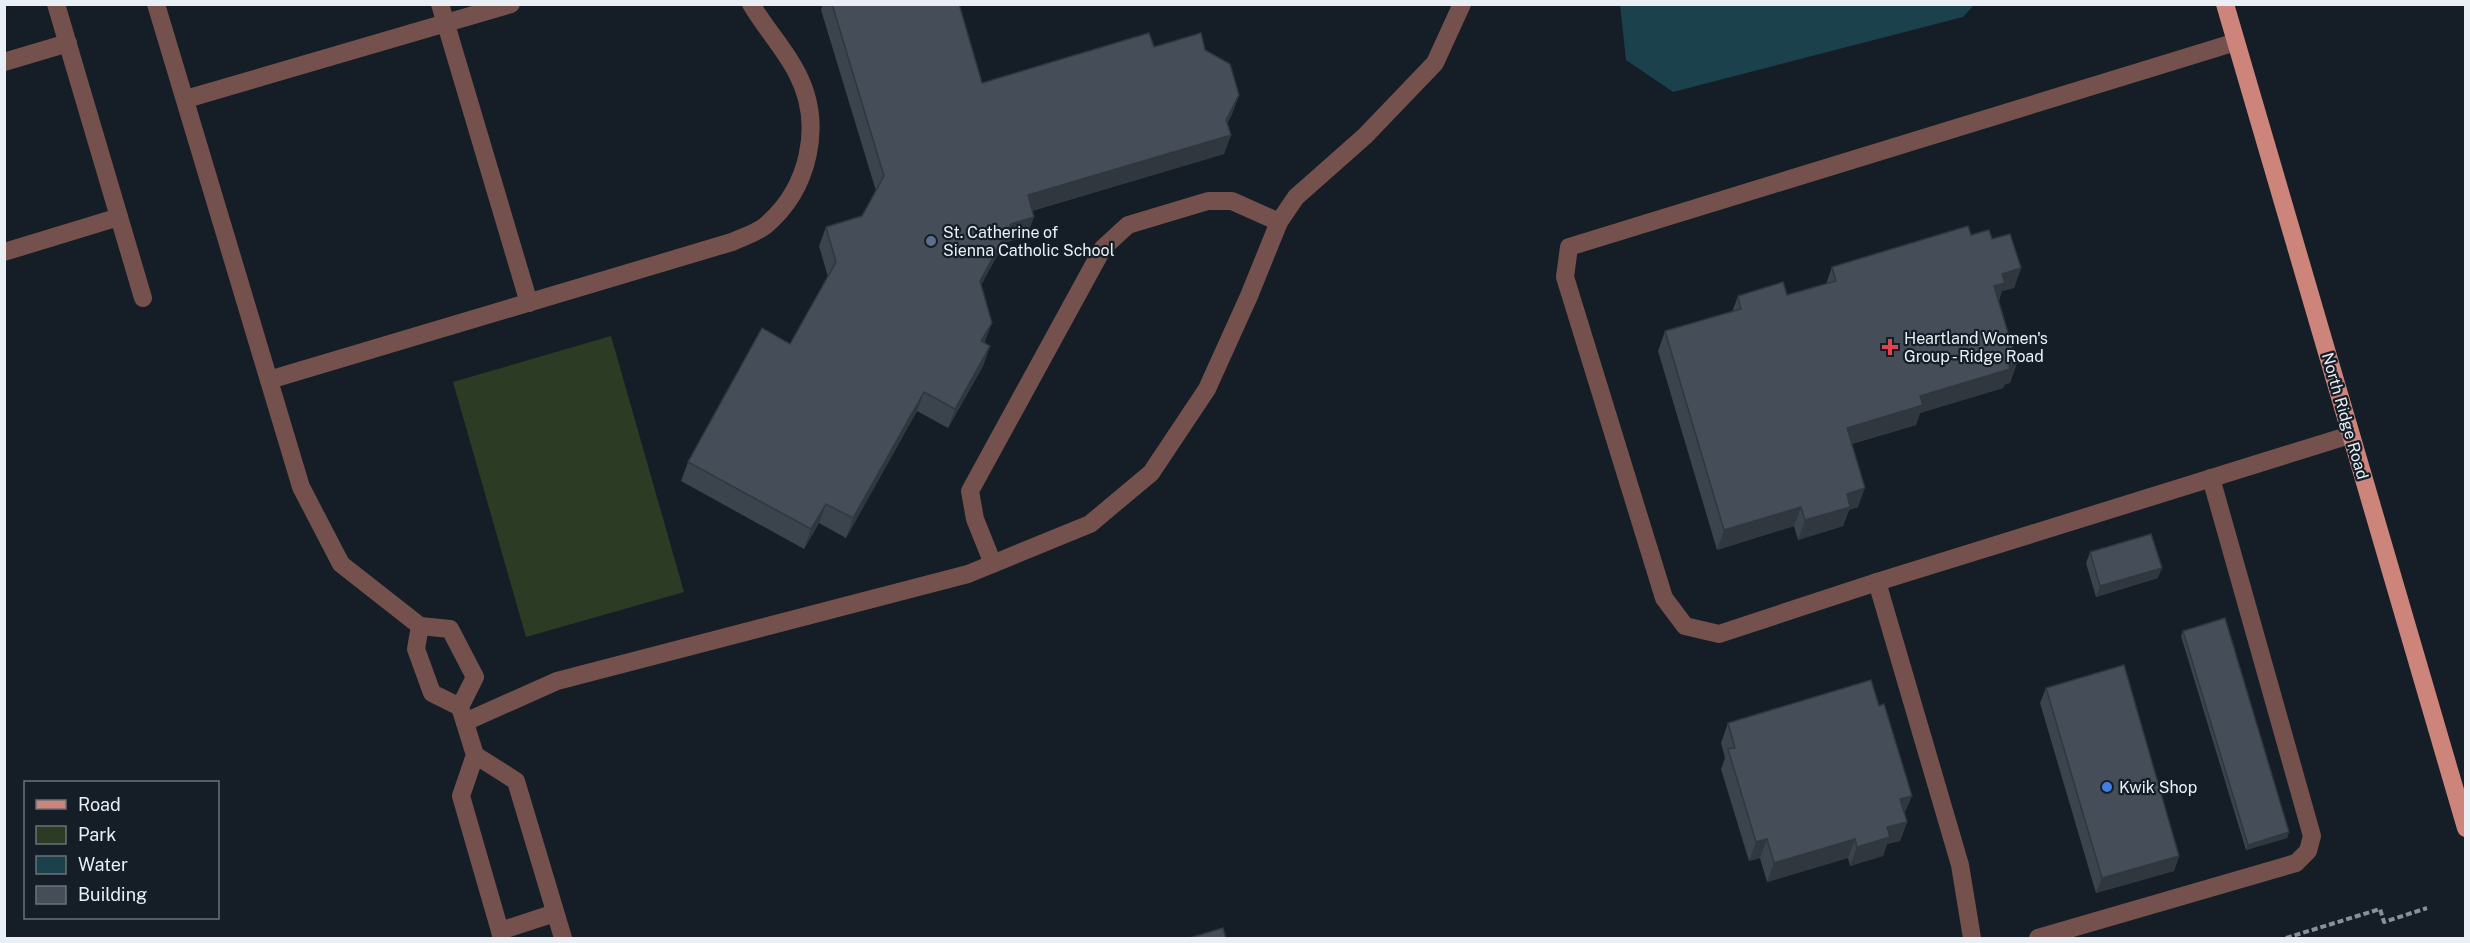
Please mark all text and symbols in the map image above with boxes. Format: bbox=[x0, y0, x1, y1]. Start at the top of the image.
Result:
place label: St. Catherine of Sienna Catholic School bbox=[943, 223, 1115, 260]
marker: St. Catherine of Sienna Catholic School bbox=[924, 234, 938, 248]
place label: Heartland Women's Group - Ridge Road bbox=[1904, 329, 2048, 366]
marker: Heartland Women's Group - Ridge Road bbox=[1881, 338, 1899, 356]
street label: North Ridge Road bbox=[2318, 350, 2372, 482]
place label: Kwik Shop bbox=[2119, 778, 2197, 797]
marker: Kwik Shop bbox=[2100, 780, 2114, 794]
legend bbox=[24, 781, 219, 919]
text: Road bbox=[78, 794, 121, 815]
text: Park bbox=[78, 824, 116, 845]
text: Water bbox=[78, 854, 128, 875]
text: Building bbox=[78, 884, 147, 905]

